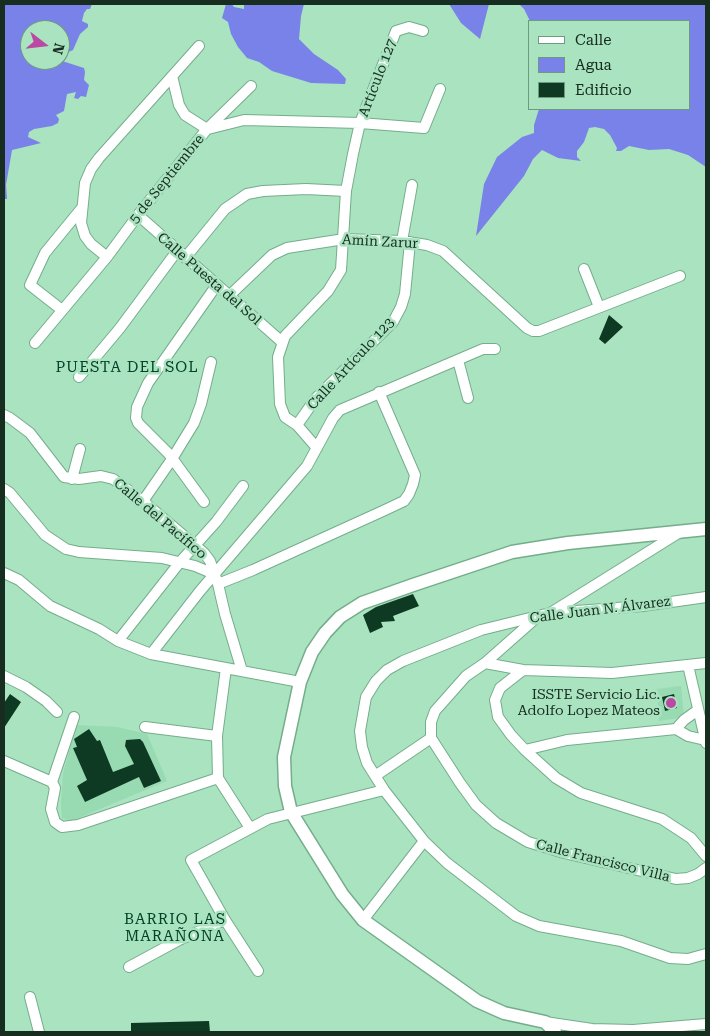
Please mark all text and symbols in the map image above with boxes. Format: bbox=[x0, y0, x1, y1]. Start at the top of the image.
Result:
north arrow bbox=[20, 20, 70, 70]
legend bbox=[528, 20, 690, 110]
text: Calle bbox=[575, 31, 611, 49]
street label: Artículo 127 bbox=[355, 37, 401, 119]
text: N bbox=[49, 41, 68, 56]
text: Agua bbox=[575, 56, 612, 74]
text: Edificio bbox=[575, 81, 632, 99]
street label: 5 de Septiembre bbox=[126, 131, 208, 227]
street label: Calle Puesta del Sol bbox=[154, 229, 264, 329]
street label: Amín Zarur bbox=[341, 232, 419, 252]
street label: Calle Artículo 123 bbox=[304, 315, 398, 413]
district label: PUESTA DEL SOL bbox=[54, 359, 200, 377]
street label: Calle del Pacífico bbox=[110, 475, 210, 563]
street label: Calle Juan N. Álvarez bbox=[529, 593, 671, 627]
place label: ISSTE Servicio Lic. Adolfo Lopez Mateos bbox=[518, 687, 660, 720]
marker: ISSTE Servicio Lic. Adolfo Lopez Mateos bbox=[664, 696, 678, 710]
street label: Calle Francisco Villa bbox=[534, 836, 672, 886]
district label: BARRIO LAS MARAÑONA bbox=[123, 911, 227, 946]

